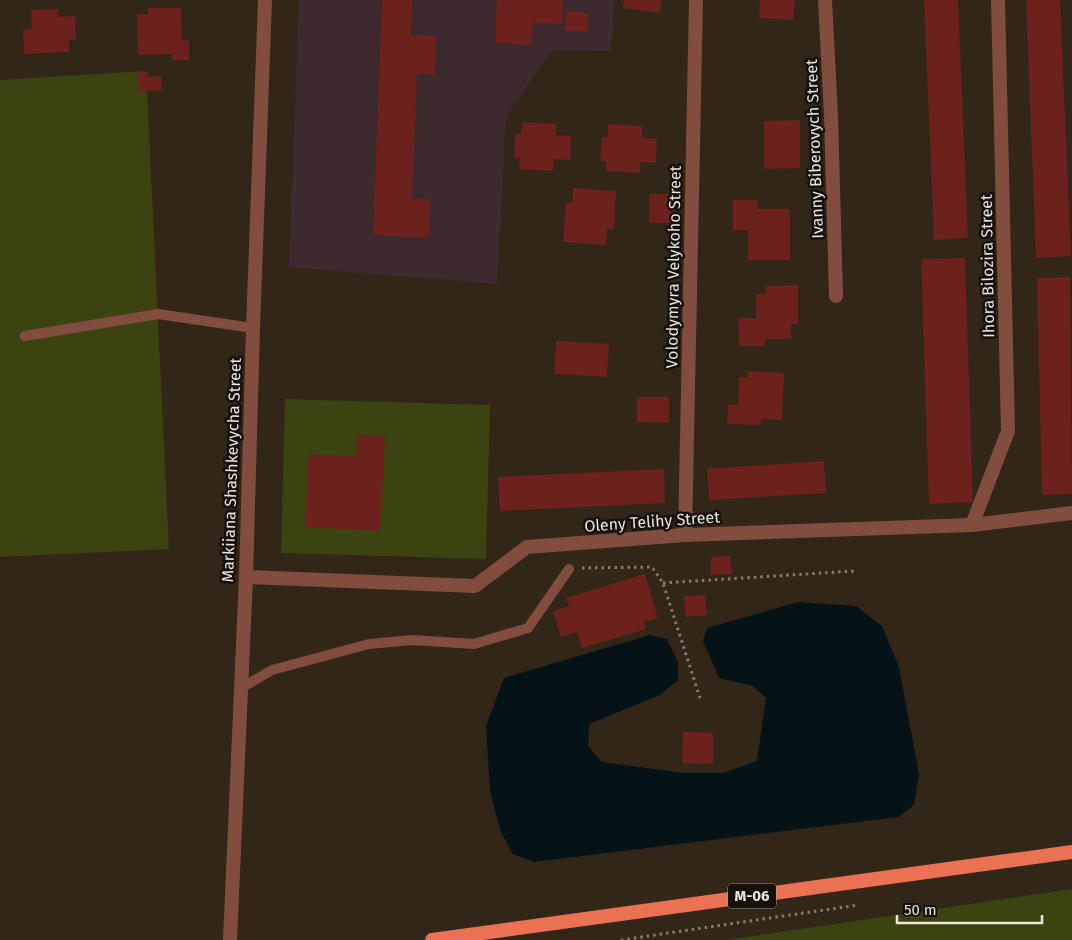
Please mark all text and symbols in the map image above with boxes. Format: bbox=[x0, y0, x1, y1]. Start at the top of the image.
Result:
street label: Ivanny Biberovych Street bbox=[802, 59, 827, 239]
street label: Volodymyra Velykoho Street bbox=[662, 165, 685, 368]
street label: Ihora Bilozira Street bbox=[977, 194, 998, 338]
street label: Markiiana Shashkevycha Street bbox=[218, 357, 245, 583]
street label: Oleny Telihy Street bbox=[584, 507, 721, 536]
road number: М-06 bbox=[728, 884, 776, 908]
scale bar bbox=[897, 892, 1042, 924]
text: 50 m bbox=[904, 901, 937, 919]

